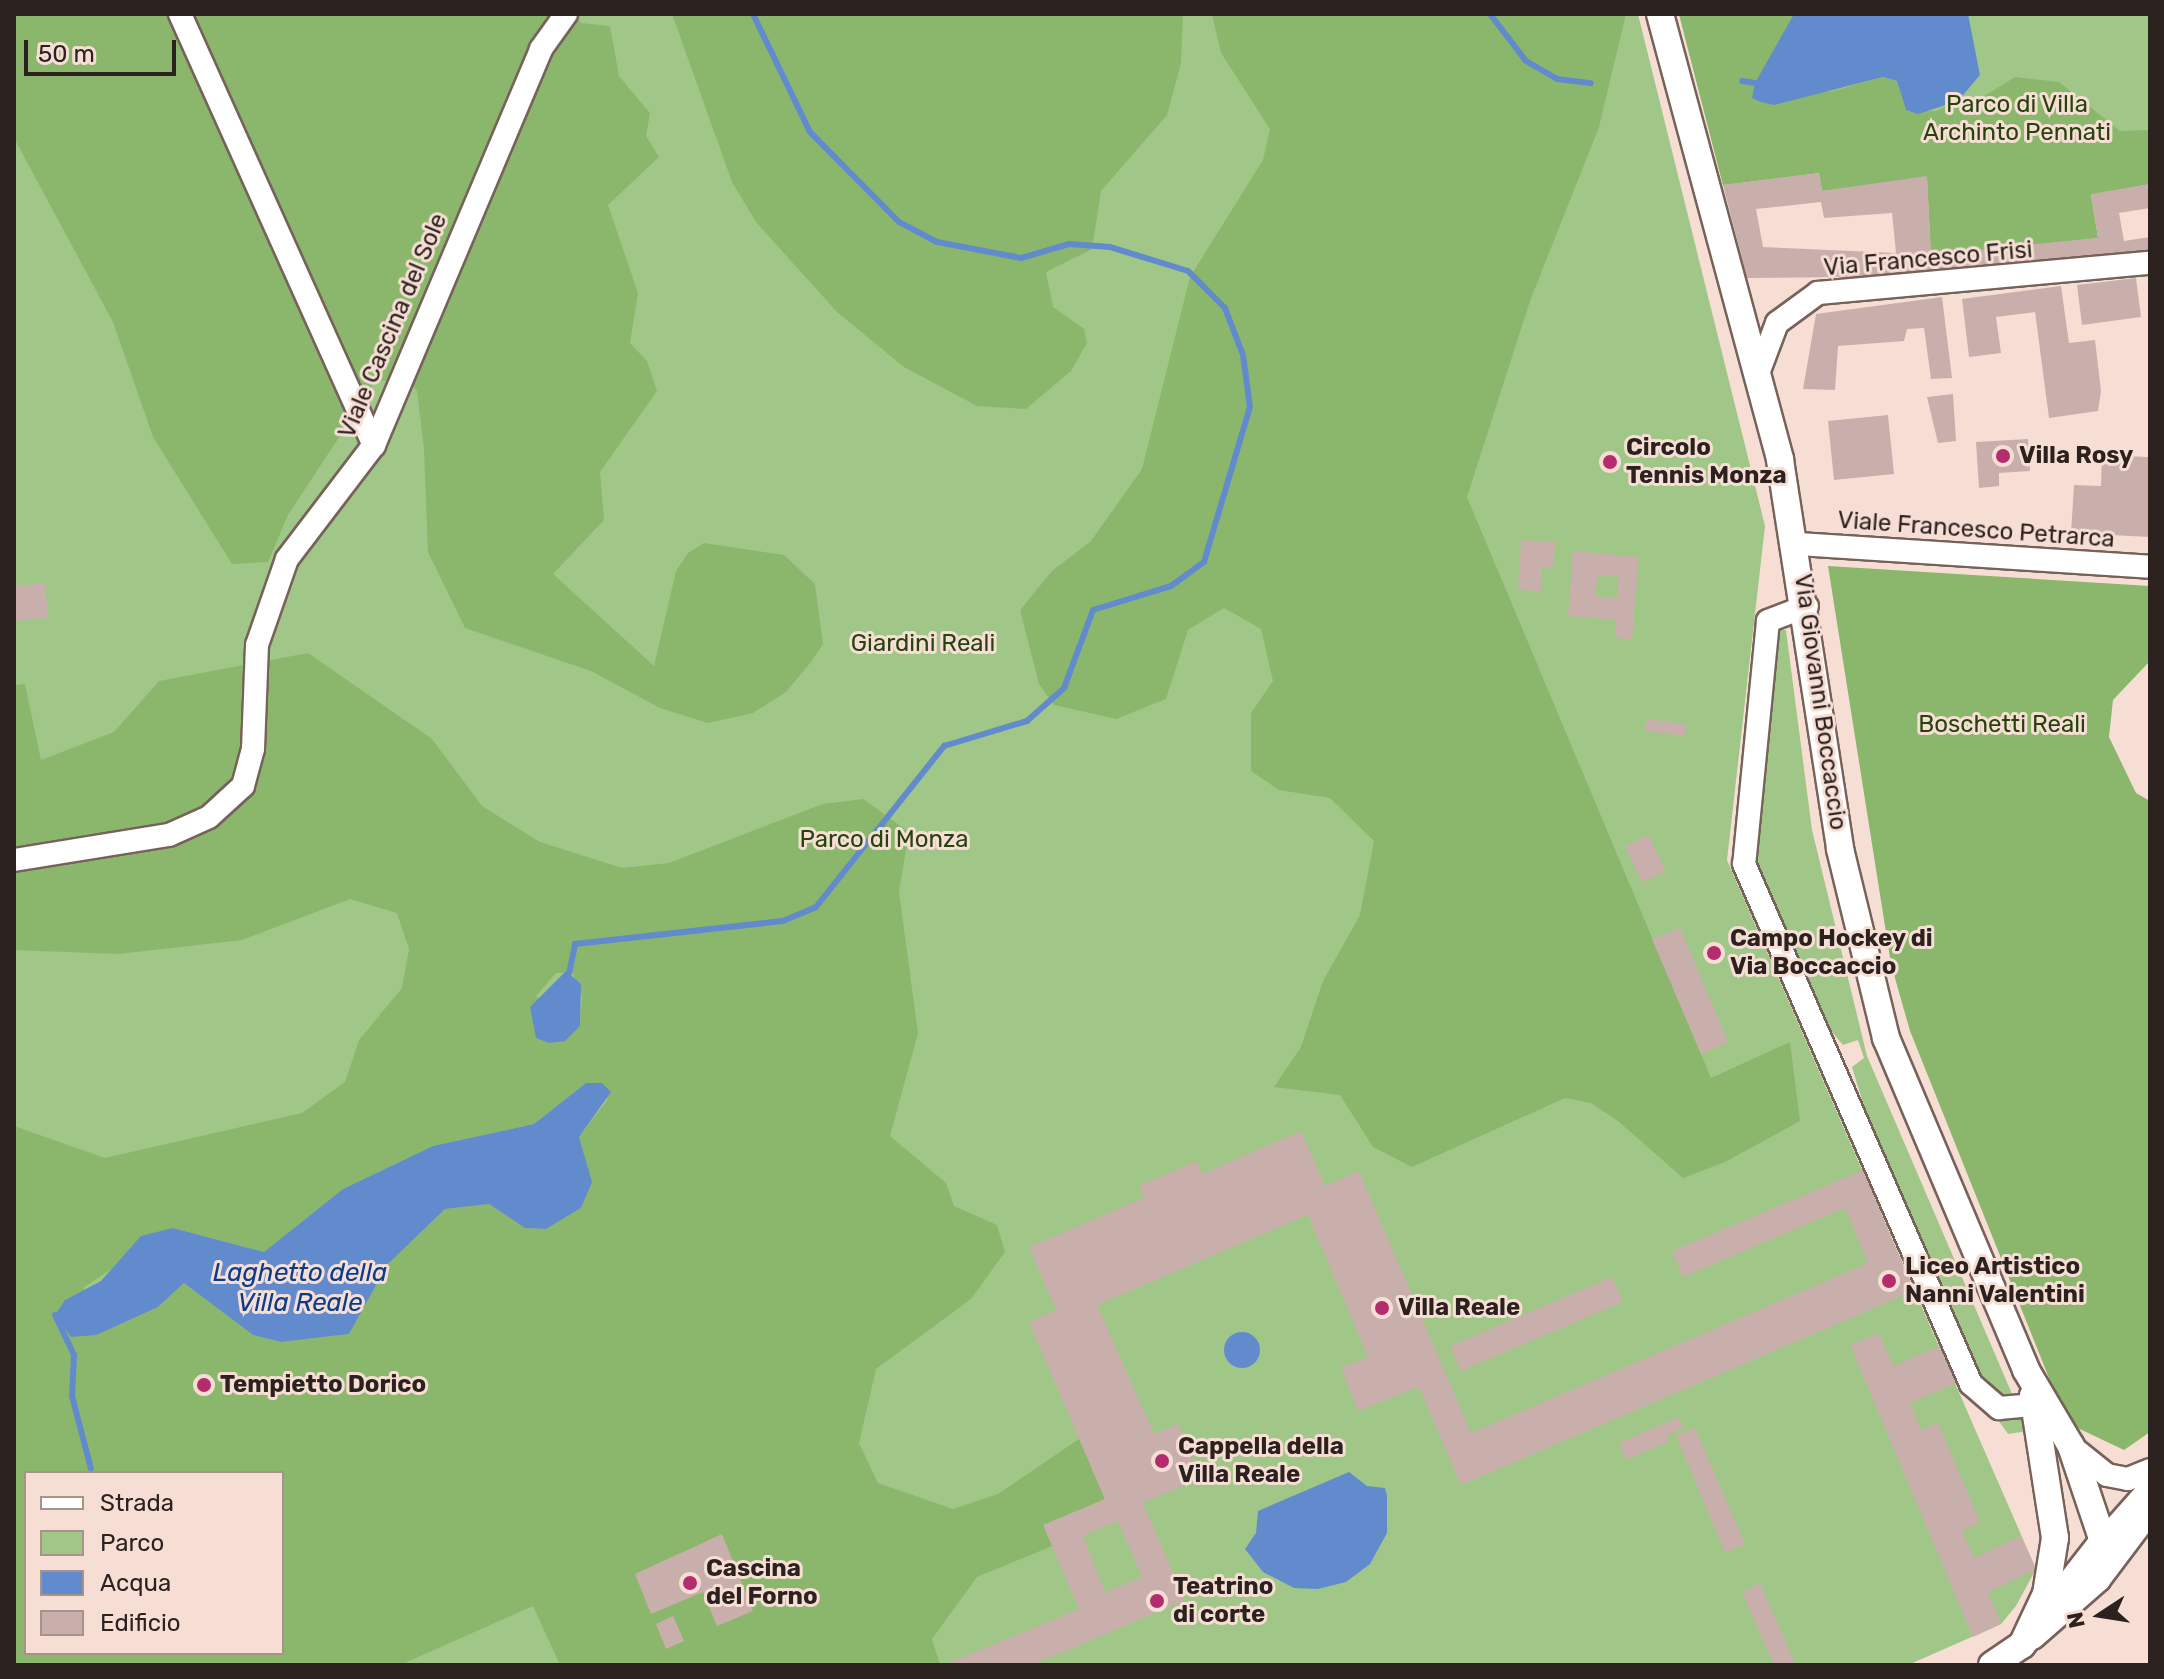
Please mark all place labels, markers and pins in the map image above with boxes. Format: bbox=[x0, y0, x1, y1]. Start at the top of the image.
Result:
place label: Circolo Tennis Monza bbox=[1626, 434, 1787, 490]
place label: Villa Rosy bbox=[2019, 442, 2133, 470]
marker: Villa Rosy bbox=[1994, 447, 2012, 465]
marker: Circolo Tennis Monza bbox=[1601, 453, 1619, 471]
place label: Campo Hockey di Via Boccaccio bbox=[1730, 925, 1933, 981]
marker: Campo Hockey di Via Boccaccio bbox=[1705, 944, 1723, 962]
place label: Liceo Artistico Nanni Valentini bbox=[1905, 1253, 2085, 1309]
marker: Liceo Artistico Nanni Valentini bbox=[1880, 1272, 1898, 1290]
place label: Villa Reale bbox=[1398, 1294, 1520, 1322]
marker: Villa Reale bbox=[1373, 1299, 1391, 1317]
place label: Tempietto Dorico bbox=[220, 1371, 426, 1399]
marker: Tempietto Dorico bbox=[195, 1376, 213, 1394]
place label: Cappella della Villa Reale bbox=[1178, 1433, 1344, 1489]
marker: Cappella della Villa Reale bbox=[1153, 1452, 1171, 1470]
place label: Cascina del Forno bbox=[706, 1555, 818, 1611]
place label: Teatrino di corte bbox=[1173, 1573, 1273, 1629]
marker: Cascina del Forno bbox=[681, 1574, 699, 1592]
marker: Teatrino di corte bbox=[1148, 1592, 1166, 1610]

